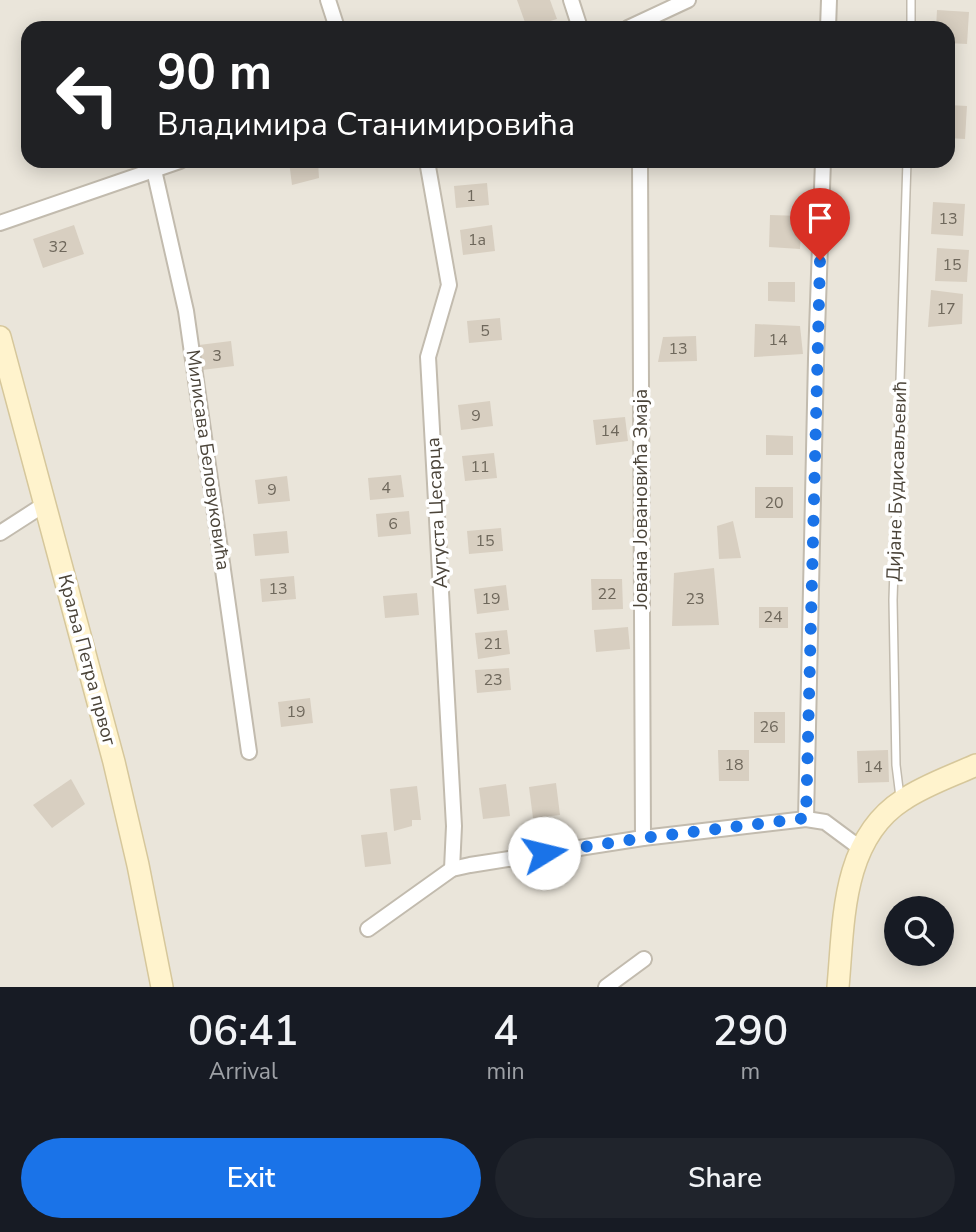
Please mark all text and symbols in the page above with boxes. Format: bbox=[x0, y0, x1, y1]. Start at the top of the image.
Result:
text: 90 m bbox=[157, 39, 272, 106]
icon: left bbox=[42, 49, 133, 140]
text: Владимира Станимировића bbox=[157, 103, 575, 146]
house number: 1 bbox=[466, 185, 476, 207]
pin bbox=[790, 188, 850, 260]
icon: arrive bbox=[801, 199, 839, 237]
house number: 13 bbox=[938, 208, 958, 230]
house number: 1a bbox=[468, 229, 486, 251]
house number: 32 bbox=[48, 236, 68, 258]
house number: 15 bbox=[942, 254, 962, 276]
house number: 17 bbox=[936, 298, 956, 320]
house number: 5 bbox=[480, 320, 490, 342]
house number: 14 bbox=[768, 329, 788, 351]
house number: 13 bbox=[668, 338, 688, 360]
house number: 3 bbox=[212, 345, 222, 367]
street label: Милисава Беловуковића bbox=[180, 348, 236, 572]
street label: Дијане Будисављевић bbox=[881, 380, 913, 582]
street label: Јована Јовановића Змаја bbox=[628, 389, 654, 610]
house number: 9 bbox=[471, 405, 481, 427]
house number: 14 bbox=[600, 420, 620, 442]
street label: Аугуста Цесарца bbox=[420, 437, 454, 589]
house number: 11 bbox=[470, 456, 490, 478]
house number: 4 bbox=[381, 477, 391, 499]
house number: 9 bbox=[267, 479, 277, 501]
house number: 20 bbox=[764, 492, 784, 514]
house number: 6 bbox=[388, 513, 398, 535]
house number: 15 bbox=[475, 530, 495, 552]
street label: Краља Петра првог bbox=[52, 571, 122, 749]
house number: 13 bbox=[268, 578, 288, 600]
house number: 22 bbox=[597, 583, 617, 605]
house number: 19 bbox=[481, 588, 501, 610]
house number: 23 bbox=[685, 588, 705, 610]
house number: 24 bbox=[763, 606, 783, 628]
house number: 21 bbox=[483, 633, 503, 655]
house number: 23 bbox=[483, 669, 503, 691]
house number: 19 bbox=[286, 701, 306, 723]
house number: 26 bbox=[759, 716, 779, 738]
house number: 18 bbox=[724, 754, 744, 776]
house number: 14 bbox=[863, 756, 883, 778]
position arrow bbox=[507, 816, 581, 890]
map controls bbox=[884, 896, 954, 966]
button: search bbox=[884, 896, 954, 966]
text: 06:41 bbox=[188, 1003, 299, 1060]
text: 4 bbox=[493, 1003, 518, 1060]
text: 290 bbox=[712, 1003, 788, 1060]
text: Arrival bbox=[209, 1056, 278, 1087]
text: min bbox=[487, 1056, 525, 1087]
text: m bbox=[740, 1056, 760, 1087]
button: Exit bbox=[21, 1138, 481, 1218]
button: Share bbox=[495, 1138, 955, 1218]

